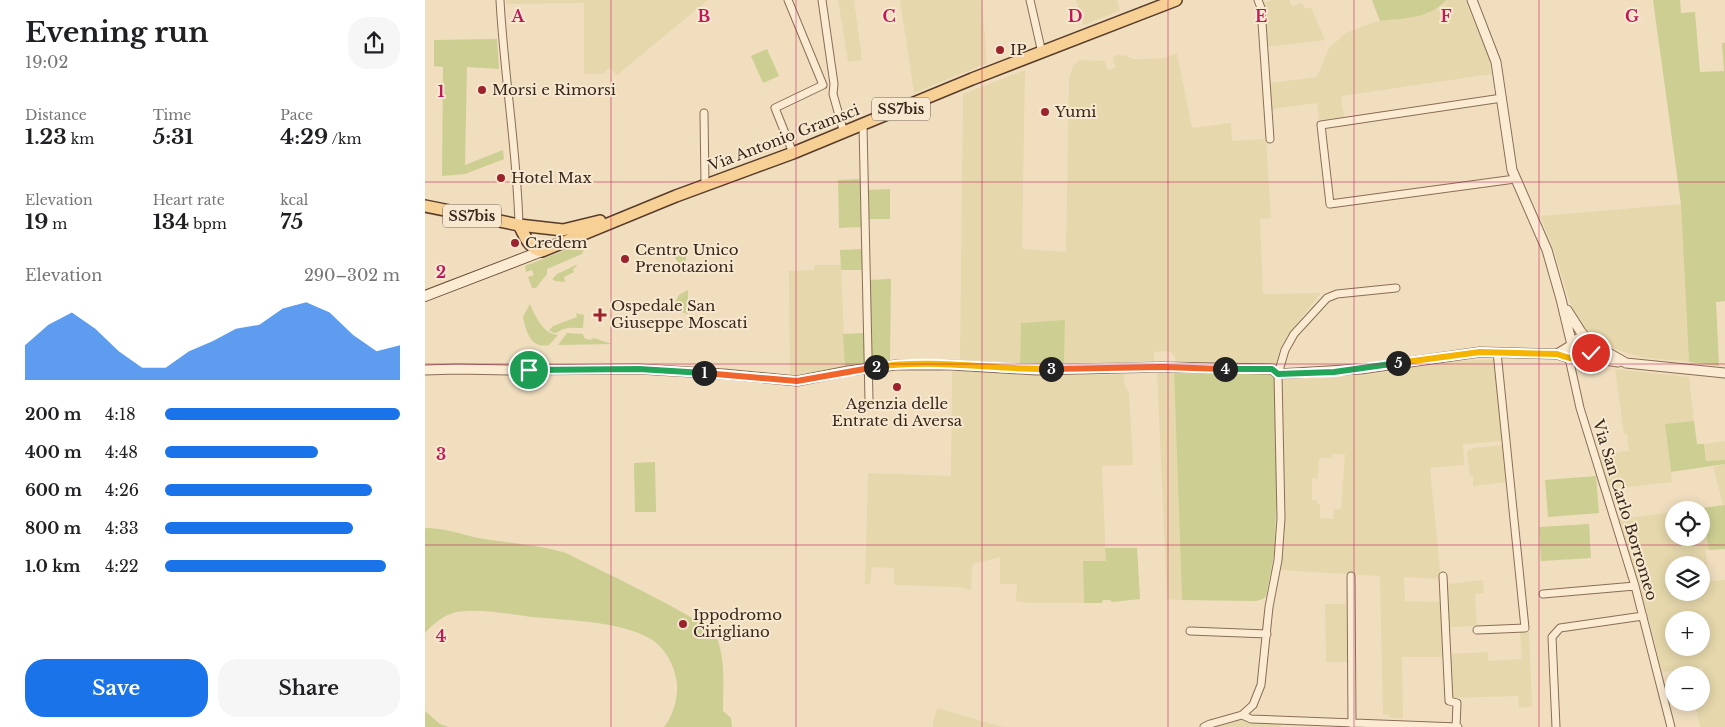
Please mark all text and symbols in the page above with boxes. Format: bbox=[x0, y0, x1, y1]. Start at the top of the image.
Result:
text: A bbox=[511, 6, 526, 26]
text: B bbox=[698, 6, 711, 26]
text: C bbox=[882, 6, 896, 26]
text: D bbox=[1068, 6, 1082, 26]
text: E bbox=[1255, 6, 1267, 26]
text: F bbox=[1440, 6, 1452, 26]
text: G bbox=[1625, 6, 1639, 26]
text: Evening run bbox=[25, 15, 209, 50]
button: share bbox=[348, 17, 400, 69]
place label: IP bbox=[1010, 40, 1027, 59]
marker: IP bbox=[994, 44, 1006, 56]
text: 19:02 bbox=[25, 52, 68, 72]
place label: Morsi e Rimorsi bbox=[492, 80, 616, 99]
text: 1 bbox=[438, 81, 445, 101]
marker: Morsi e Rimorsi bbox=[476, 84, 488, 96]
road number: SS7bis bbox=[872, 98, 930, 120]
street label: Via Antonio Gramsci bbox=[705, 100, 862, 175]
place label: Yumi bbox=[1054, 102, 1096, 121]
text: Distance bbox=[25, 106, 87, 124]
text: Time bbox=[153, 106, 191, 124]
text: Pace bbox=[280, 106, 313, 124]
marker: Yumi bbox=[1039, 106, 1051, 118]
text: 1.23 bbox=[25, 124, 67, 150]
text: 5:31 bbox=[153, 124, 194, 150]
text: 4:29 bbox=[280, 124, 328, 150]
text: km bbox=[67, 130, 94, 148]
text: /km bbox=[328, 130, 362, 148]
place label: Hotel Max bbox=[511, 168, 592, 187]
marker: Hotel Max bbox=[495, 172, 507, 184]
text: Elevation bbox=[25, 191, 93, 209]
text: Heart rate bbox=[153, 191, 225, 209]
text: kcal bbox=[280, 191, 308, 209]
road number: SS7bis bbox=[443, 205, 501, 228]
text: 19 bbox=[25, 209, 48, 235]
text: 134 bbox=[153, 209, 189, 235]
text: 75 bbox=[280, 209, 303, 235]
text: m bbox=[48, 215, 67, 233]
text: bpm bbox=[189, 215, 227, 233]
place label: Credem bbox=[525, 233, 587, 252]
marker: Credem bbox=[509, 237, 521, 249]
place label: Centro Unico Prenotazioni bbox=[635, 240, 739, 276]
marker: Centro Unico Prenotazioni bbox=[619, 253, 631, 265]
text: 2 bbox=[436, 262, 446, 282]
text: Elevation bbox=[25, 265, 102, 285]
text: 290–302 m bbox=[304, 265, 400, 285]
place label: Ospedale San Giuseppe Moscati bbox=[611, 296, 748, 332]
marker: Ospedale San Giuseppe Moscati bbox=[593, 308, 607, 322]
pin bbox=[1570, 332, 1612, 374]
icon: check bbox=[1577, 339, 1605, 367]
pin bbox=[508, 349, 550, 391]
pin: 5 bbox=[1385, 350, 1411, 376]
pin: 2 bbox=[863, 354, 889, 380]
text: 5 bbox=[1394, 354, 1403, 372]
icon: arrive bbox=[515, 356, 543, 384]
pin: 3 bbox=[1039, 356, 1063, 382]
pin: 4 bbox=[1213, 356, 1237, 382]
text: 2 bbox=[872, 358, 881, 376]
pin: 1 bbox=[691, 360, 717, 386]
text: 3 bbox=[1047, 360, 1056, 378]
text: 4 bbox=[1221, 360, 1230, 378]
text: 1 bbox=[701, 364, 708, 382]
marker: Agenzia delle Entrate di Aversa bbox=[891, 381, 903, 393]
place label: Agenzia delle Entrate di Aversa bbox=[832, 394, 963, 430]
text: 200 m bbox=[25, 404, 82, 424]
text: 4:18 bbox=[105, 404, 136, 424]
street label: Via San Carlo Borromeo bbox=[1589, 416, 1662, 603]
text: 400 m bbox=[25, 442, 82, 462]
text: 4:48 bbox=[105, 442, 138, 462]
text: 3 bbox=[436, 444, 446, 464]
text: 600 m bbox=[25, 480, 82, 500]
text: 4:26 bbox=[105, 480, 139, 500]
map controls bbox=[1665, 501, 1710, 711]
button: locate bbox=[1665, 501, 1710, 546]
text: 800 m bbox=[25, 518, 81, 538]
text: 4:33 bbox=[105, 518, 139, 538]
text: 1.0 km bbox=[25, 556, 80, 576]
text: 4:22 bbox=[105, 556, 139, 576]
button: layers bbox=[1665, 556, 1710, 601]
place label: Ippodromo Cirigliano bbox=[693, 605, 782, 641]
button: + bbox=[1665, 611, 1710, 656]
marker: Ippodromo Cirigliano bbox=[677, 618, 689, 630]
text: 4 bbox=[436, 626, 446, 646]
button: Save bbox=[25, 659, 208, 717]
button: Share bbox=[218, 659, 400, 717]
button: − bbox=[1665, 666, 1710, 711]

